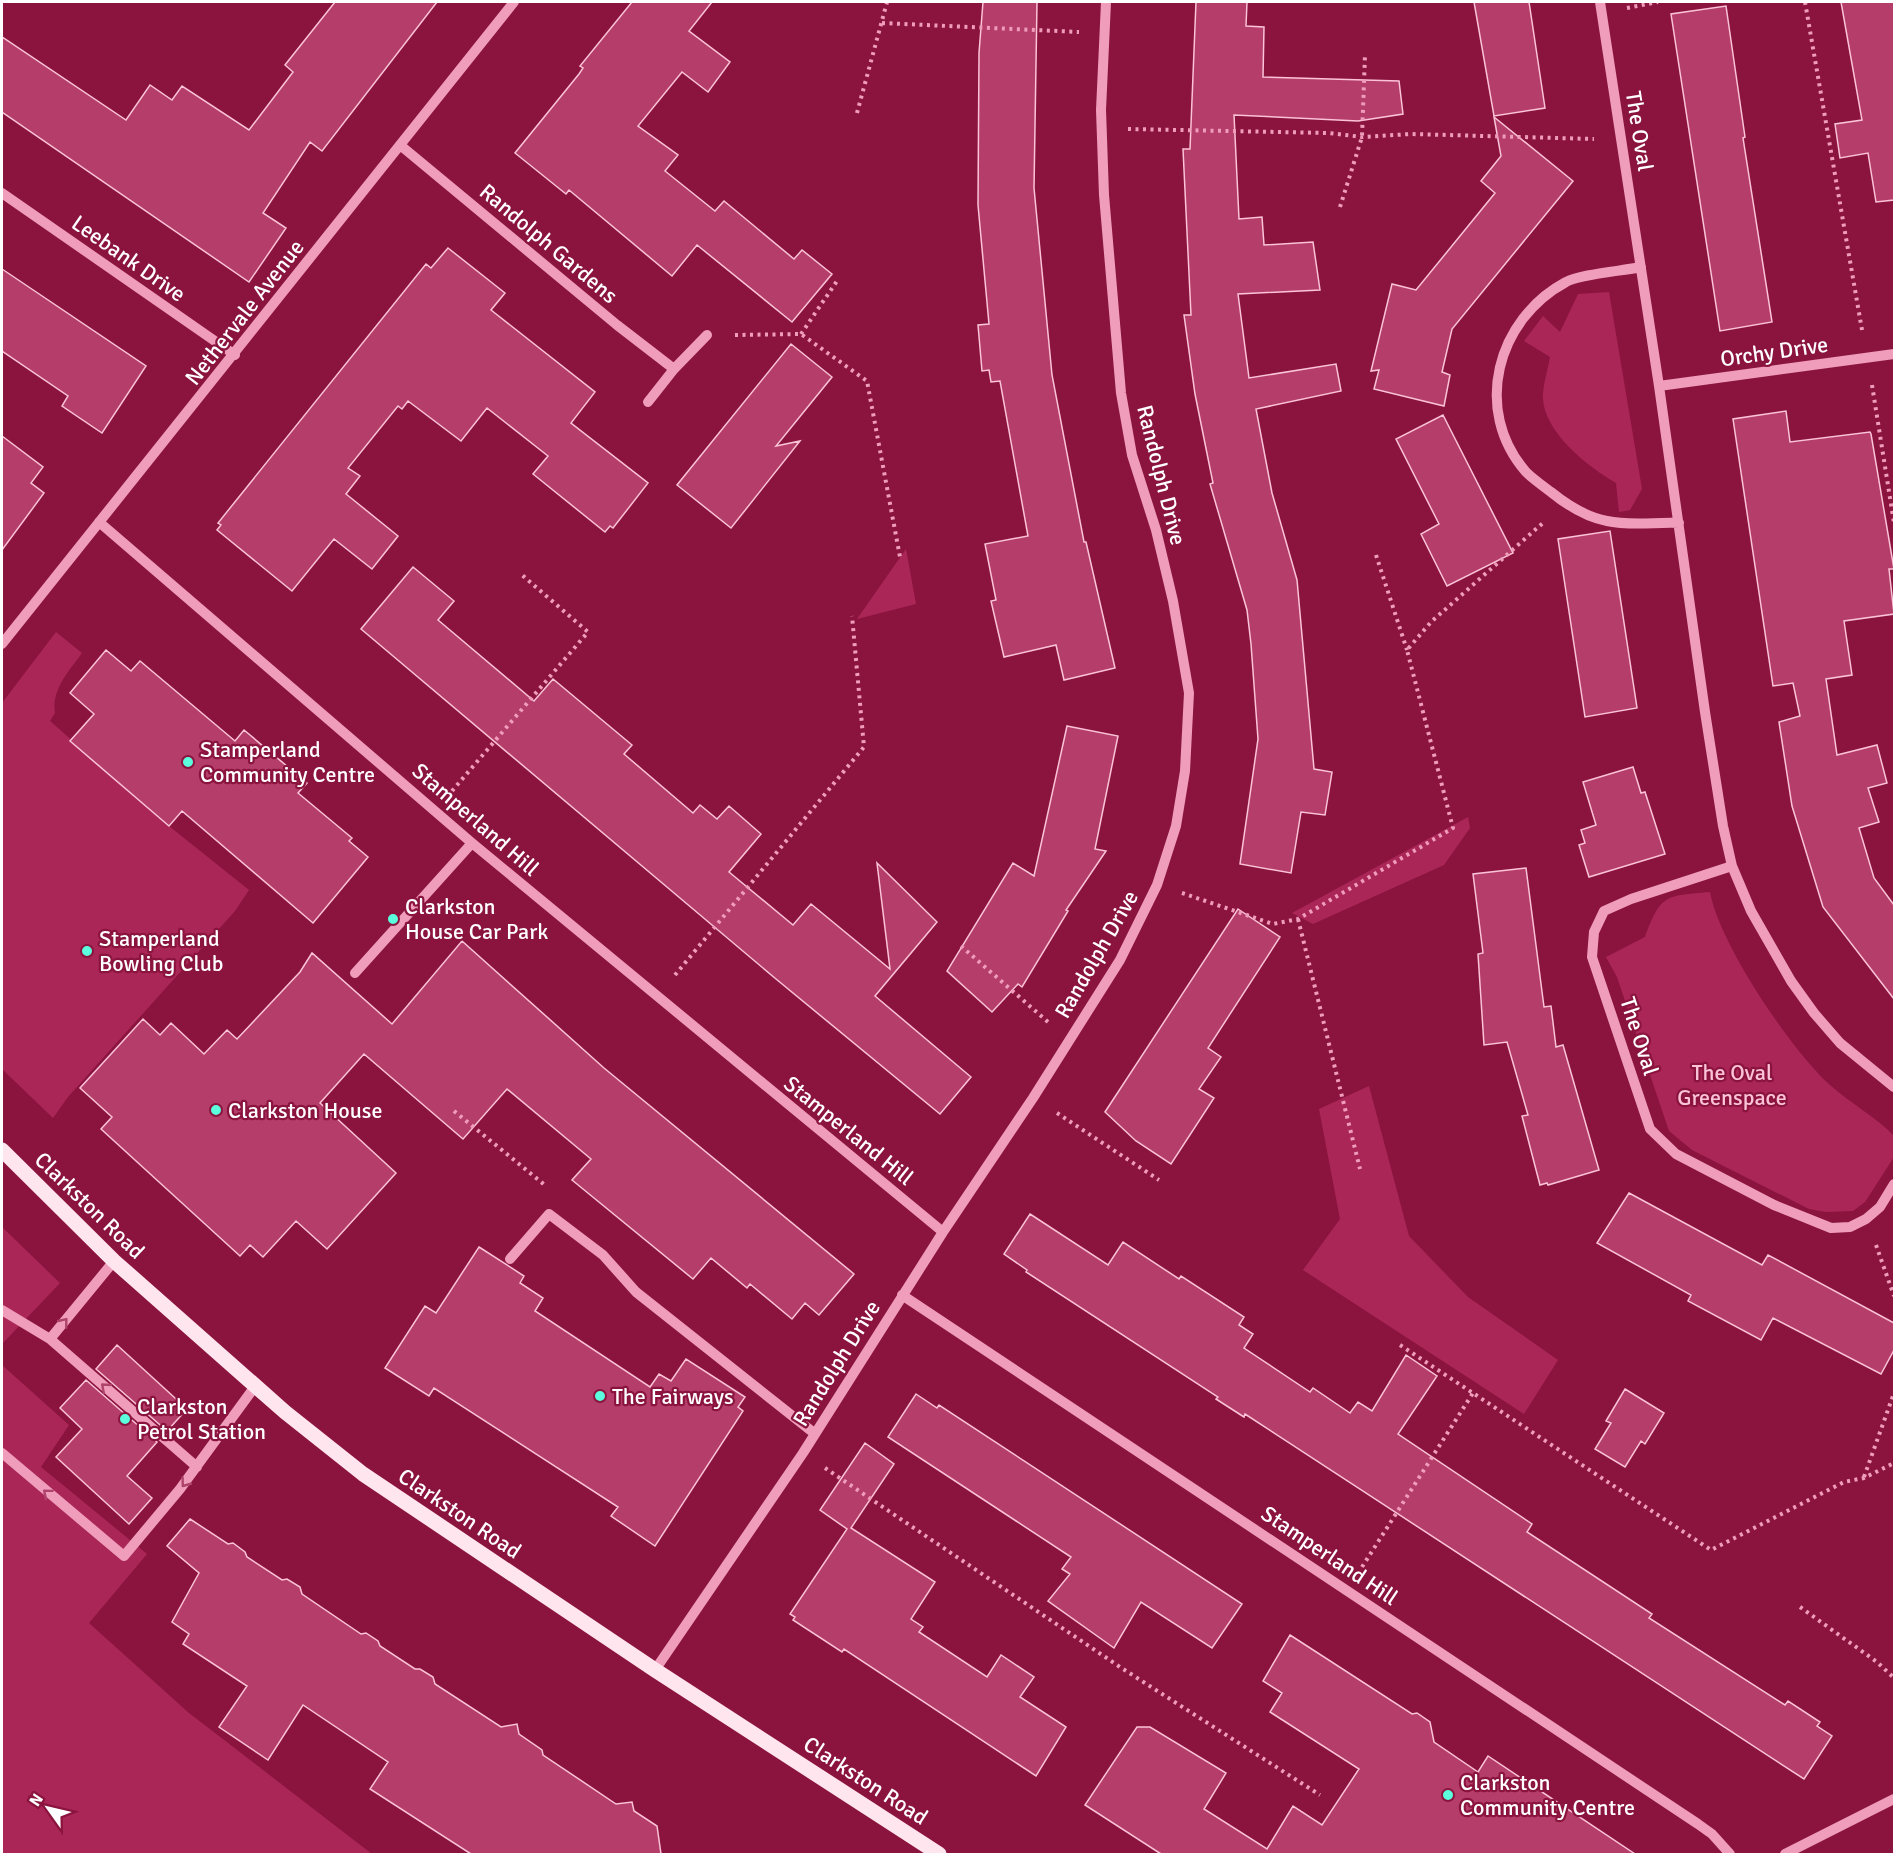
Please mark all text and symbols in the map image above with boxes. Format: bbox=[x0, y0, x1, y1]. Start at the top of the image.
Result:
street label: The Oval bbox=[1620, 89, 1659, 173]
street label: Randolph Gardens bbox=[474, 178, 623, 309]
street label: Leebank Drive bbox=[67, 209, 191, 308]
street label: Nethervale Avenue bbox=[179, 234, 310, 391]
street label: Orchy Drive bbox=[1718, 331, 1830, 372]
street label: Randolph Drive bbox=[1131, 402, 1192, 548]
place label: Stamperland Community Centre bbox=[200, 736, 375, 788]
marker: Stamperland Community Centre bbox=[181, 755, 195, 769]
street label: Stamperland Hill bbox=[407, 757, 545, 882]
street label: Randolph Drive bbox=[1049, 885, 1144, 1023]
place label: Clarkston House Car Park bbox=[405, 893, 548, 945]
marker: Clarkston House Car Park bbox=[386, 912, 400, 926]
place label: Stamperland Bowling Club bbox=[99, 925, 223, 977]
marker: Stamperland Bowling Club bbox=[80, 944, 94, 958]
street label: The Oval bbox=[1614, 994, 1665, 1079]
park label: The Oval Greenspace bbox=[1677, 1059, 1787, 1111]
street label: Stamperland Hill bbox=[778, 1070, 919, 1191]
place label: Clarkston House bbox=[228, 1097, 382, 1124]
marker: Clarkston House bbox=[209, 1103, 223, 1117]
street label: Clarkston Road bbox=[29, 1146, 150, 1265]
street label: Randolph Drive bbox=[787, 1295, 886, 1431]
one-way arrow bbox=[57, 1318, 68, 1329]
one-way arrow bbox=[102, 1383, 112, 1394]
place label: The Fairways bbox=[612, 1383, 734, 1410]
marker: The Fairways bbox=[593, 1389, 607, 1403]
place label: Clarkston Petrol Station bbox=[137, 1393, 266, 1445]
marker: Clarkston Petrol Station bbox=[118, 1412, 132, 1426]
street label: Clarkston Road bbox=[393, 1462, 526, 1564]
one-way arrow bbox=[181, 1477, 192, 1488]
one-way arrow bbox=[43, 1489, 54, 1500]
street label: Stamperland Hill bbox=[1256, 1500, 1403, 1611]
street label: Clarkston Road bbox=[799, 1730, 933, 1831]
place label: Clarkston Community Centre bbox=[1460, 1769, 1635, 1821]
north arrow bbox=[18, 1778, 78, 1838]
marker: Clarkston Community Centre bbox=[1441, 1788, 1455, 1802]
text: N bbox=[25, 1790, 48, 1810]

